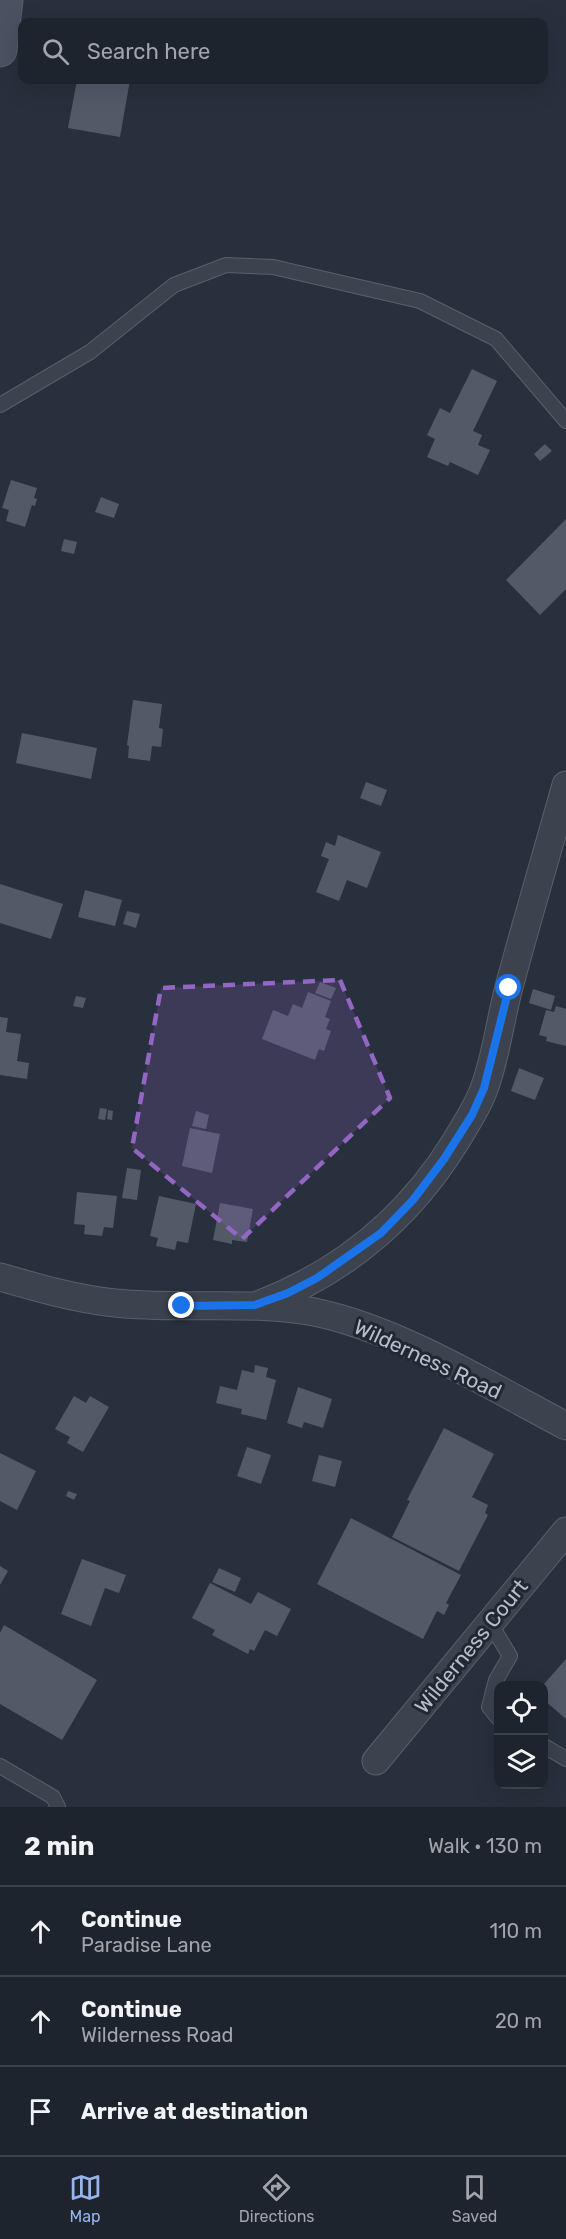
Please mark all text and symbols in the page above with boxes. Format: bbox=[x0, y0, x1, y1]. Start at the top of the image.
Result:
search box bbox=[18, 18, 548, 84]
icon: search bbox=[39, 35, 72, 68]
text: Search here bbox=[87, 38, 210, 65]
route start bbox=[495, 974, 521, 1000]
route end bbox=[168, 1292, 194, 1318]
street label: Wilderness Road bbox=[350, 1314, 506, 1404]
street label: Wilderness Court bbox=[409, 1574, 533, 1718]
map controls bbox=[494, 1681, 548, 1789]
button: locate bbox=[494, 1681, 548, 1735]
button: layers bbox=[494, 1735, 548, 1789]
text: 2 min bbox=[24, 1831, 94, 1862]
text: Walk · 130 m bbox=[428, 1834, 542, 1858]
text: Continue bbox=[81, 1906, 182, 1933]
icon: ahead bbox=[24, 1915, 57, 1948]
text: 110 m bbox=[490, 1919, 542, 1943]
text: Paradise Lane bbox=[81, 1933, 212, 1957]
text: Continue bbox=[81, 1996, 182, 2023]
icon: ahead bbox=[24, 2005, 57, 2038]
text: 20 m bbox=[495, 2009, 542, 2033]
text: Wilderness Road bbox=[81, 2023, 233, 2047]
icon: arrive bbox=[24, 2095, 57, 2128]
text: Arrive at destination bbox=[81, 2098, 308, 2125]
tab: Map bbox=[69, 2171, 102, 2226]
tab: Directions bbox=[239, 2171, 315, 2226]
tab: Saved bbox=[452, 2171, 497, 2226]

